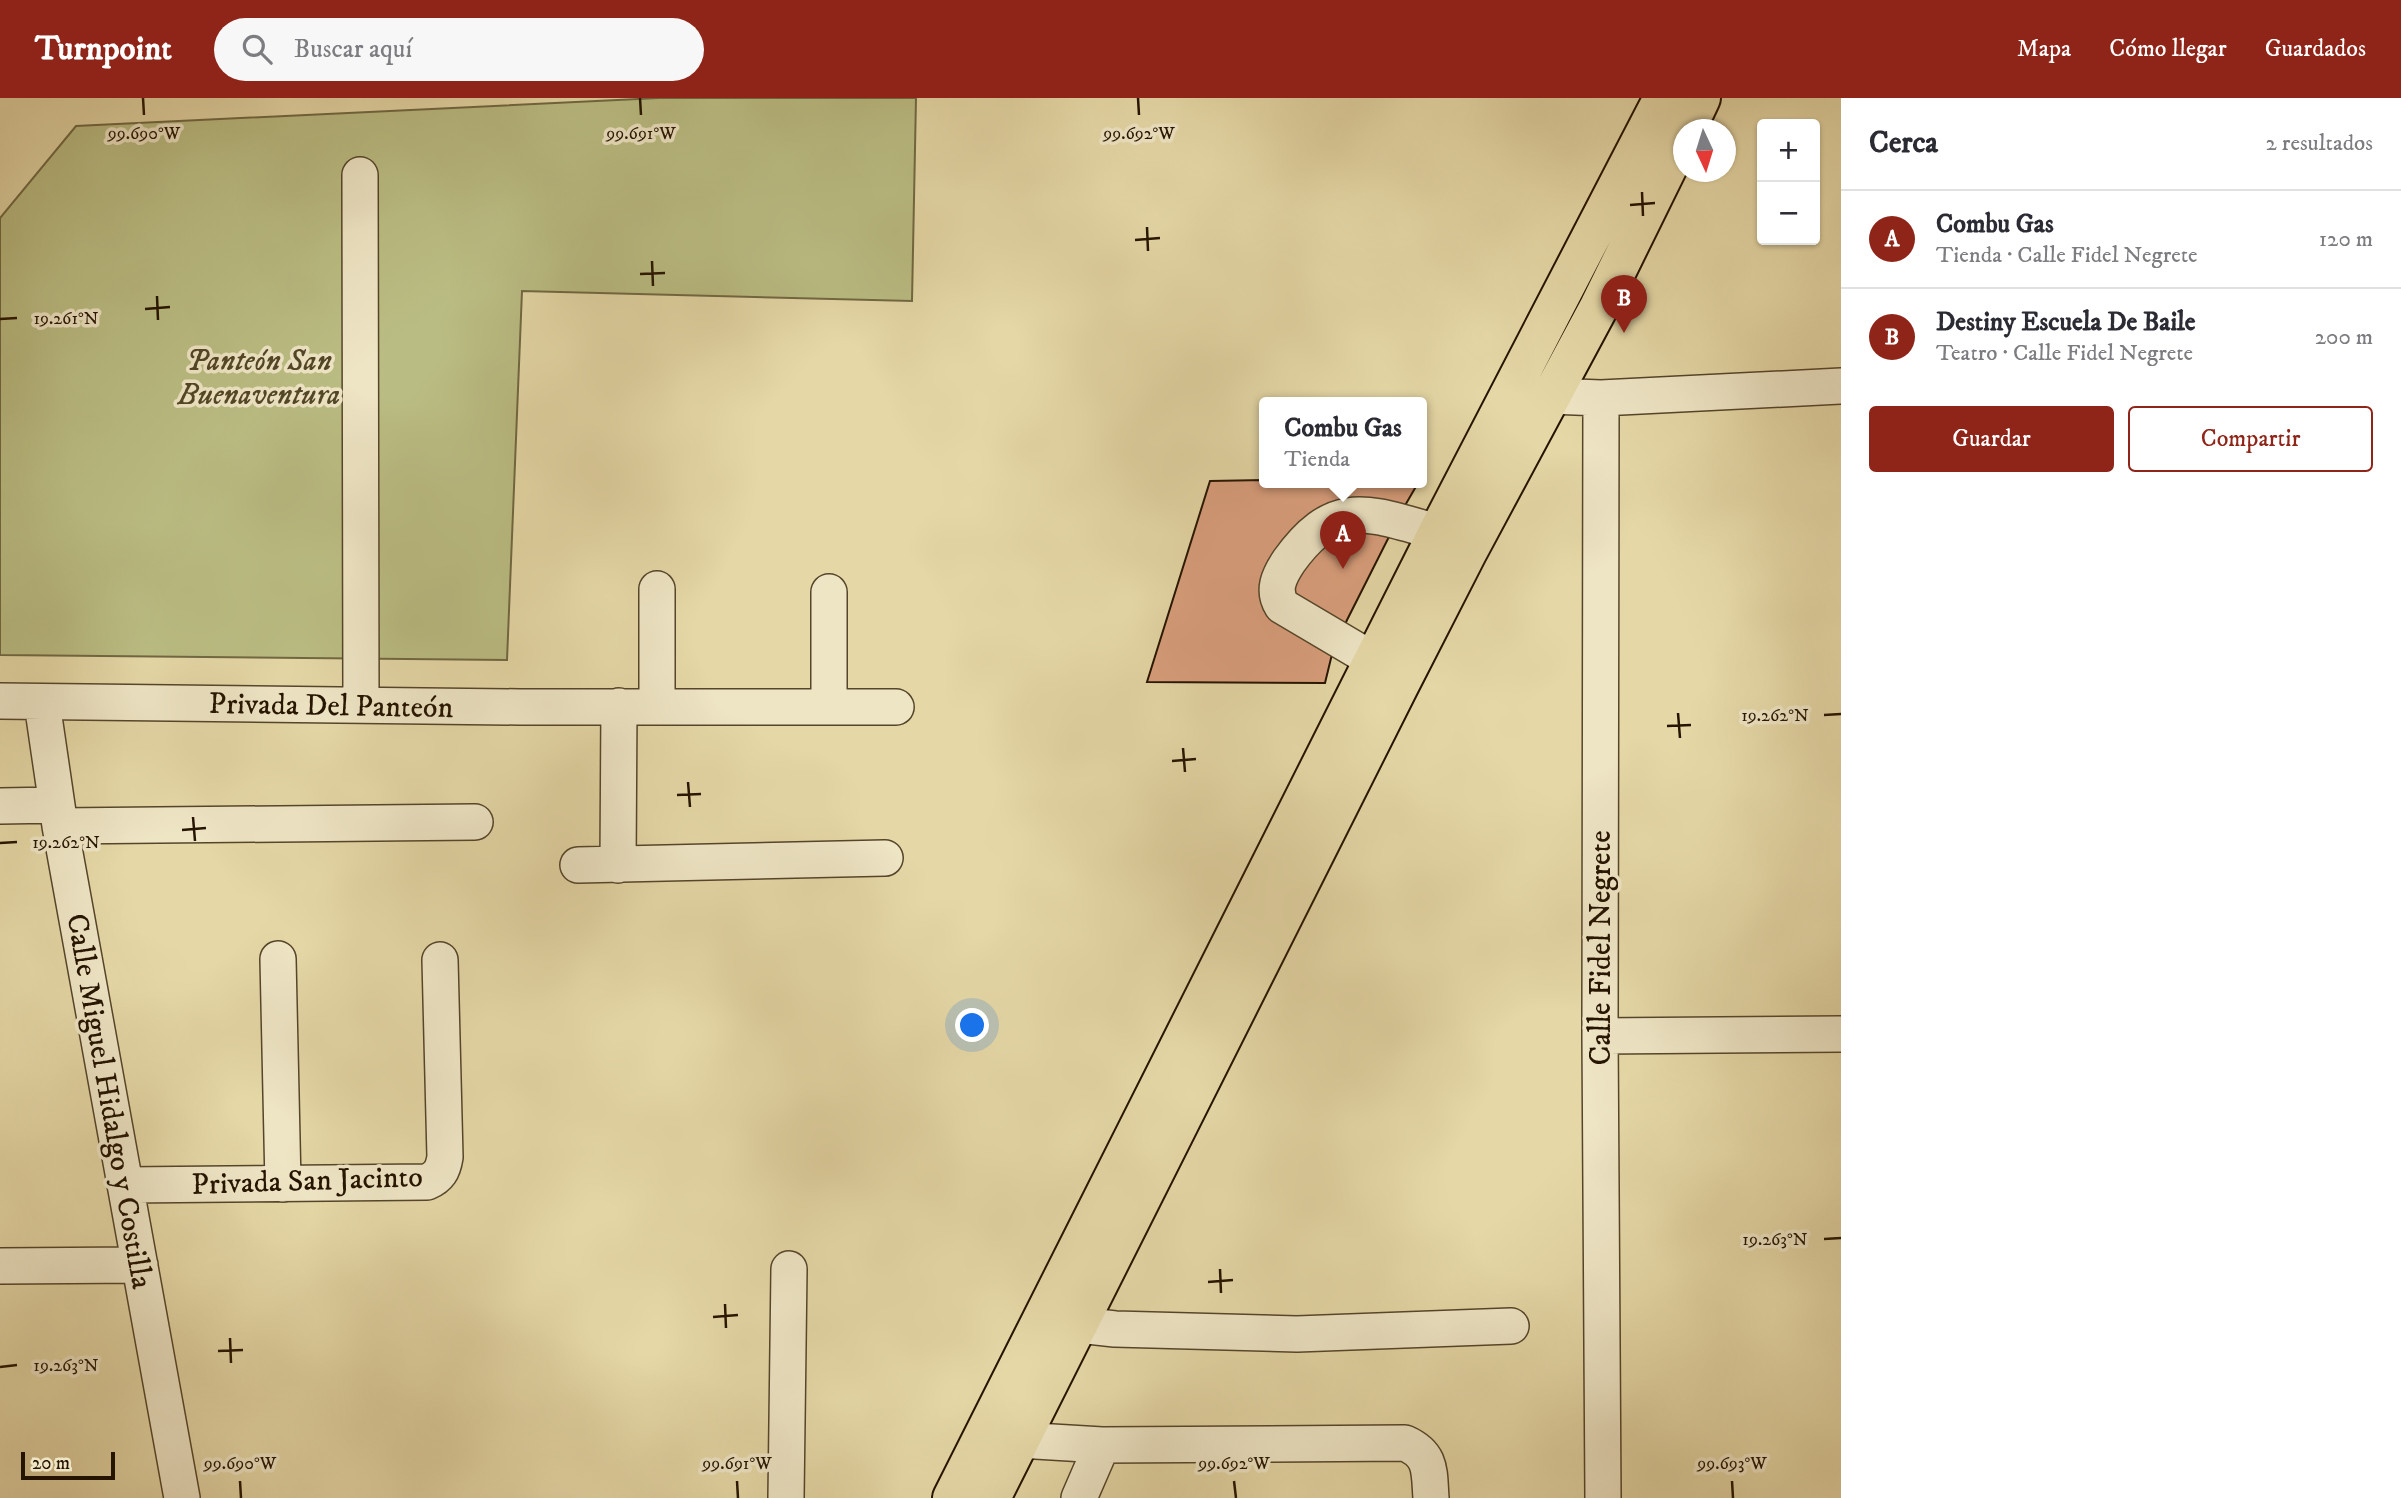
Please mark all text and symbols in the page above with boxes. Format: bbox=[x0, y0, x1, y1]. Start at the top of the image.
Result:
search box bbox=[214, 18, 704, 81]
text: Turnpoint bbox=[35, 29, 172, 70]
icon: search bbox=[238, 30, 276, 68]
text: Buscar aquí bbox=[294, 33, 412, 66]
text: Mapa bbox=[2017, 34, 2071, 64]
text: Cómo llegar bbox=[2109, 34, 2227, 64]
text: Guardados bbox=[2265, 34, 2366, 64]
north arrow bbox=[1673, 119, 1736, 182]
map controls bbox=[1757, 119, 1820, 245]
button: + bbox=[1757, 119, 1820, 182]
text: 99.690°W bbox=[107, 123, 181, 145]
text: 99.691°W bbox=[605, 123, 676, 145]
text: 99.692°W bbox=[1102, 123, 1175, 145]
text: Cerca bbox=[1869, 125, 1938, 162]
text: 2 resultados bbox=[2266, 129, 2373, 158]
button: − bbox=[1757, 182, 1820, 245]
text: Combu Gas bbox=[1936, 208, 2054, 241]
text: A bbox=[1885, 225, 1899, 254]
text: 120 m bbox=[2319, 225, 2373, 254]
text: Tienda · Calle Fidel Negrete bbox=[1936, 241, 2198, 270]
pin: B bbox=[1601, 275, 1647, 333]
text: Destiny Escuela De Baile bbox=[1936, 306, 2196, 339]
text: 19.261°N bbox=[33, 308, 99, 330]
text: B bbox=[1885, 323, 1899, 352]
text: 200 m bbox=[2315, 323, 2373, 352]
text: Teatro · Calle Fidel Negrete bbox=[1936, 339, 2193, 368]
park label: Panteón San Buenaventura bbox=[177, 343, 340, 414]
popup bbox=[1259, 397, 1427, 488]
button: Guardar bbox=[1869, 406, 2114, 472]
button: Compartir bbox=[2128, 406, 2373, 472]
text: Combu Gas bbox=[1284, 412, 1402, 445]
text: Tienda bbox=[1284, 445, 1350, 474]
pin: A bbox=[1320, 511, 1366, 569]
street label: Privada Del Panteón bbox=[208, 686, 454, 727]
text: 19.262°N bbox=[1741, 705, 1809, 727]
street label: Calle Fidel Negrete bbox=[1583, 830, 1620, 1066]
text: 19.262°N bbox=[32, 832, 100, 854]
street label: Calle Miguel Hidalgo y Costilla bbox=[57, 911, 160, 1292]
your location bbox=[955, 1008, 989, 1042]
street label: Privada San Jacinto bbox=[191, 1159, 423, 1204]
text: 19.263°N bbox=[1742, 1229, 1808, 1251]
text: 19.263°N bbox=[33, 1355, 99, 1377]
scale bar bbox=[21, 1449, 116, 1481]
text: 20 m bbox=[32, 1452, 70, 1475]
text: 99.690°W bbox=[203, 1453, 277, 1475]
text: 99.691°W bbox=[701, 1453, 772, 1475]
text: 99.692°W bbox=[1197, 1453, 1270, 1475]
text: 99.693°W bbox=[1696, 1453, 1767, 1475]

